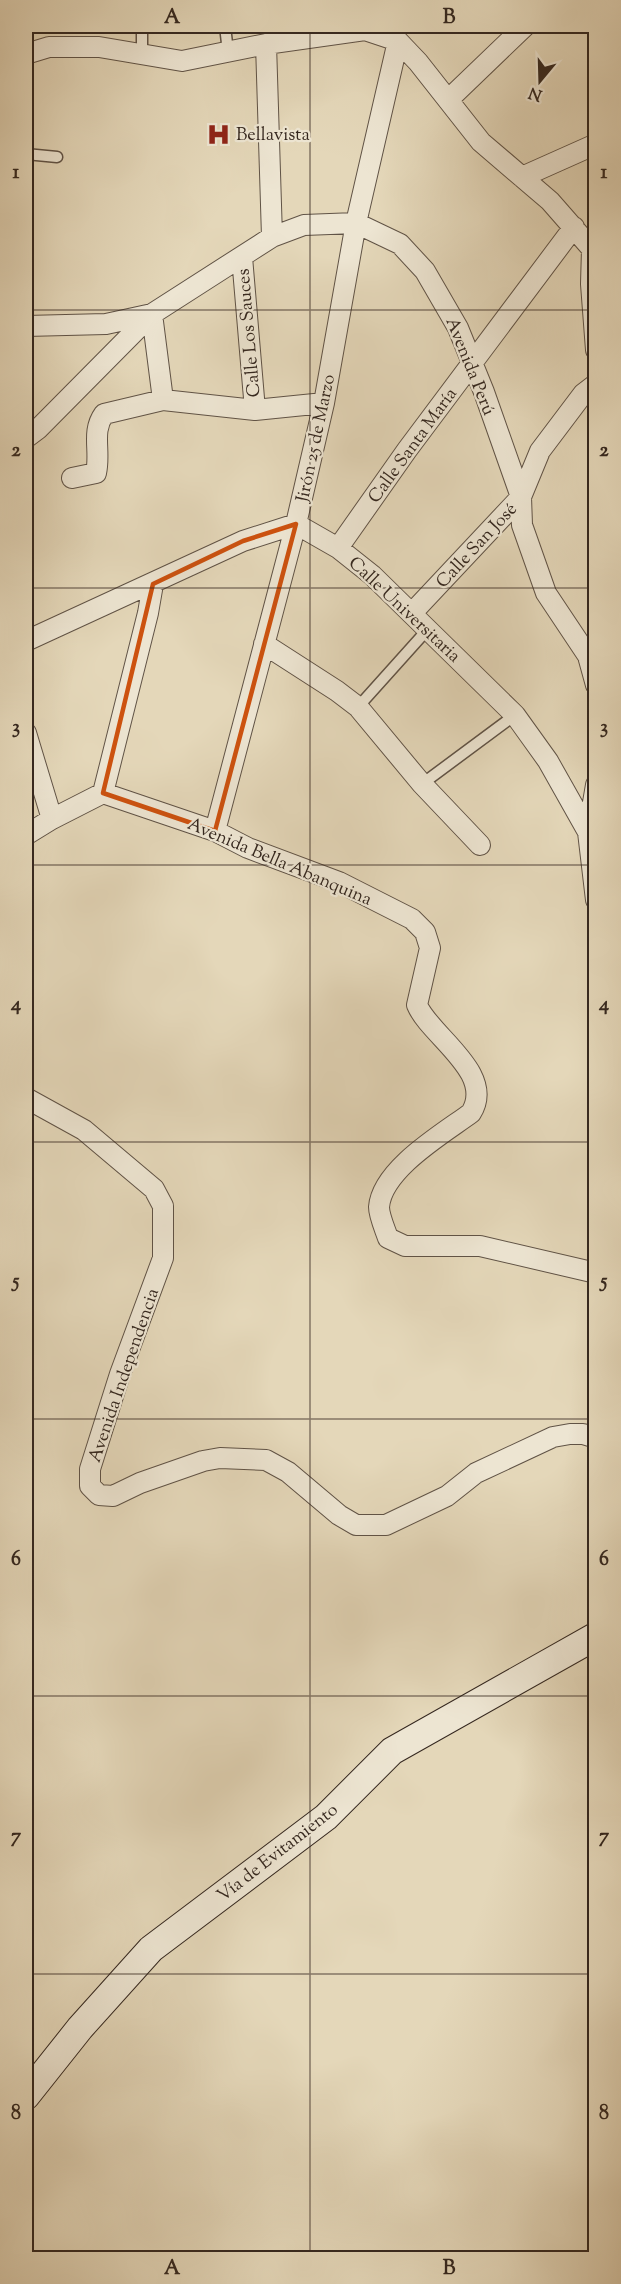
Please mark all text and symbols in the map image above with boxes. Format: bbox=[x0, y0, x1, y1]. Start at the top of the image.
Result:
text: A bbox=[164, 4, 181, 33]
text: B bbox=[443, 4, 456, 33]
north arrow bbox=[510, 51, 570, 111]
text: N bbox=[526, 80, 546, 106]
hospital icon: Bellavista bbox=[205, 121, 231, 147]
place label: Bellavista bbox=[236, 123, 310, 149]
text: 1 bbox=[13, 159, 20, 188]
text: 1 bbox=[601, 159, 608, 188]
street label: Calle Los Sauces bbox=[231, 267, 269, 398]
street label: Avenida Perú bbox=[438, 314, 501, 420]
street label: Jirón 25 de Marzo bbox=[291, 372, 343, 506]
street label: Calle Santa María bbox=[363, 383, 464, 509]
text: 2 bbox=[11, 437, 21, 466]
text: 2 bbox=[599, 437, 609, 466]
street label: Calle San José bbox=[431, 498, 524, 595]
street label: Calle Universitaria bbox=[342, 551, 466, 670]
text: 3 bbox=[12, 714, 20, 743]
text: 3 bbox=[600, 714, 608, 743]
street label: Avenida Bella Abanquina bbox=[183, 812, 375, 913]
text: 4 bbox=[10, 991, 21, 1020]
text: 4 bbox=[598, 991, 609, 1020]
text: 5 bbox=[11, 1268, 20, 1297]
text: 5 bbox=[599, 1268, 608, 1297]
street label: Avenida Independencia bbox=[83, 1285, 167, 1466]
text: 6 bbox=[11, 1546, 21, 1575]
text: 6 bbox=[599, 1546, 609, 1575]
street label: Vía de Evitamiento bbox=[212, 1798, 344, 1909]
text: 7 bbox=[11, 1823, 22, 1852]
text: 7 bbox=[599, 1823, 610, 1852]
text: 8 bbox=[11, 2100, 21, 2129]
text: 8 bbox=[599, 2100, 609, 2129]
text: A bbox=[164, 2255, 181, 2284]
text: B bbox=[443, 2255, 456, 2284]

